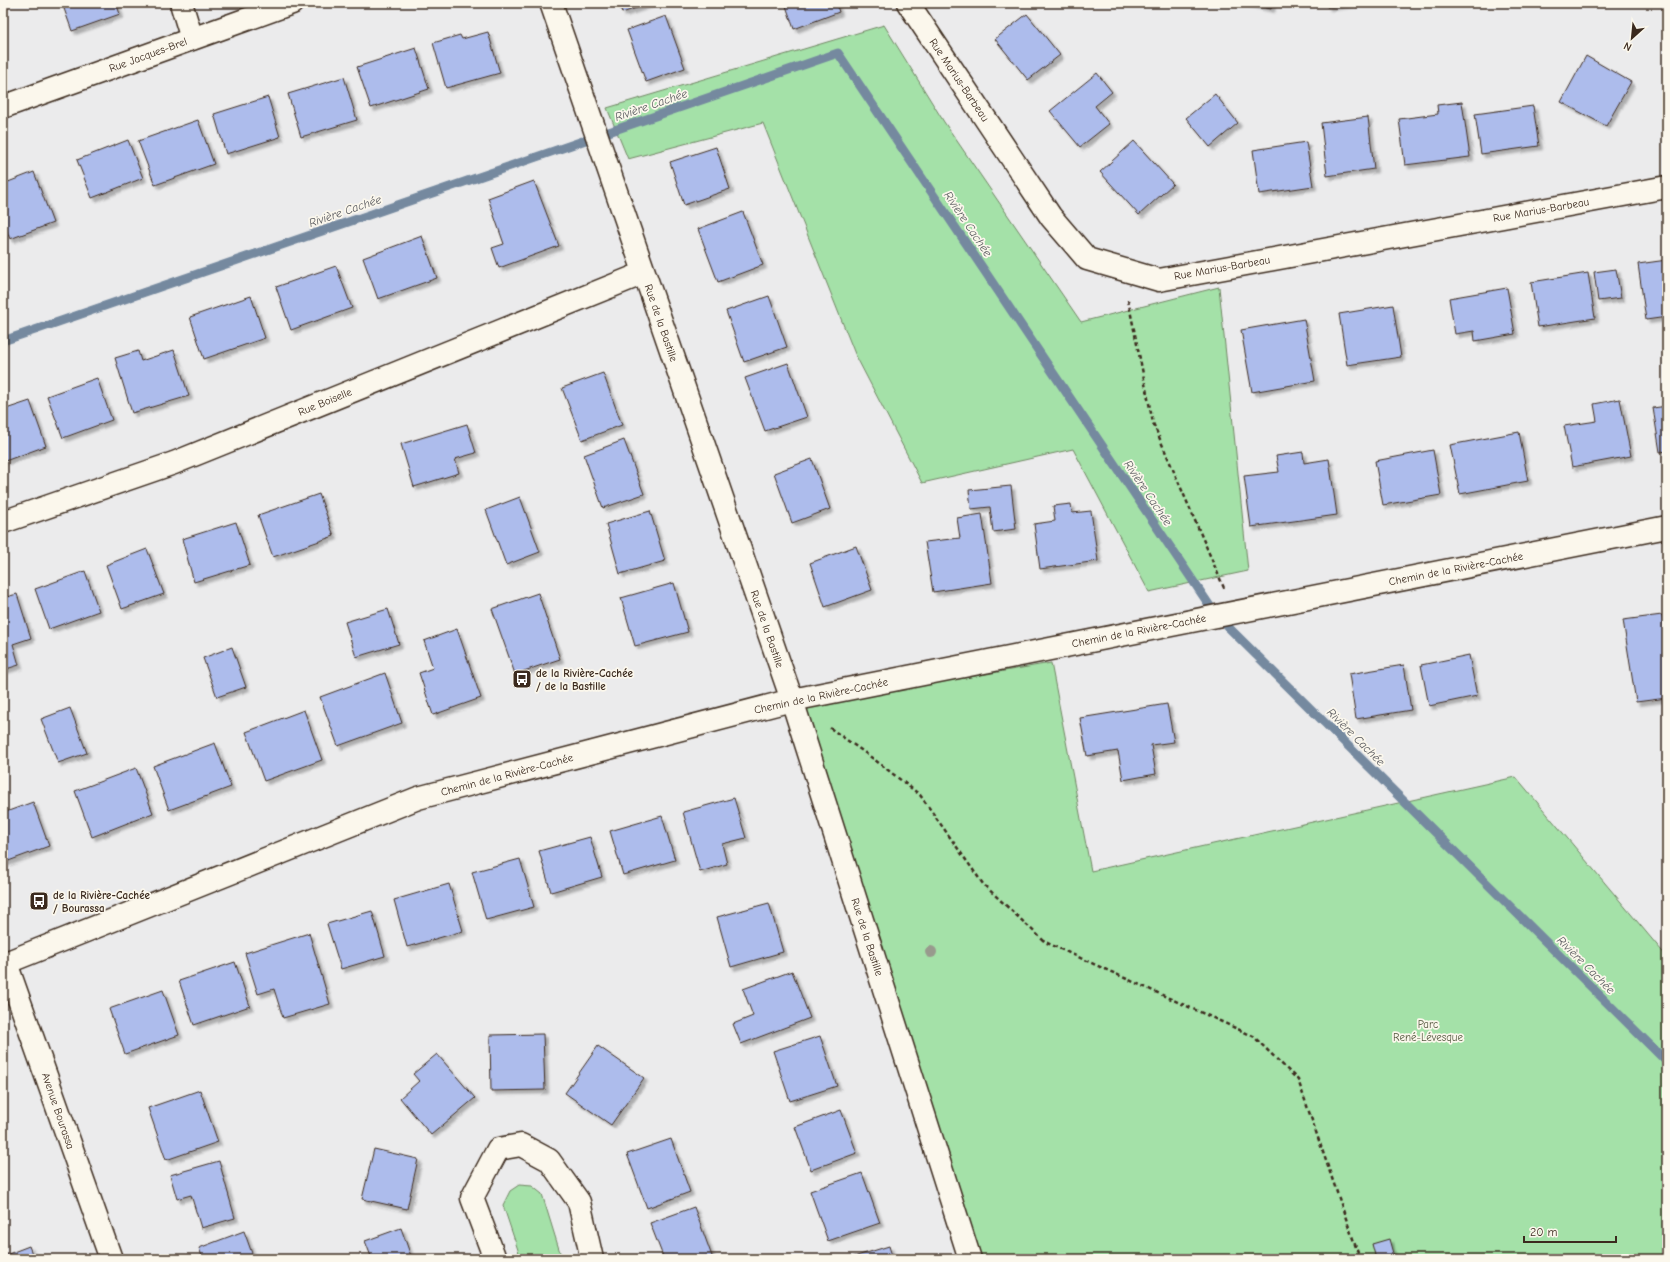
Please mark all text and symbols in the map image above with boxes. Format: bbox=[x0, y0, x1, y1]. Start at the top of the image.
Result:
north arrow bbox=[1612, 18, 1652, 58]
street label: Rue Jacques-Brel bbox=[107, 35, 189, 75]
street label: Rue Marius-Barbeau bbox=[926, 36, 992, 124]
text: N bbox=[1622, 39, 1634, 54]
water label: Rivière Cachée bbox=[613, 86, 689, 124]
water label: Rivière Cachée bbox=[941, 189, 995, 259]
water label: Rivière Cachée bbox=[307, 192, 383, 230]
street label: Rue Marius-Barbeau bbox=[1492, 195, 1590, 225]
street label: Rue Marius-Barbeau bbox=[1173, 253, 1271, 283]
street label: Rue de la Bastille bbox=[642, 283, 681, 364]
street label: Rue Boiselle bbox=[296, 385, 354, 419]
water label: Rivière Cachée bbox=[1121, 458, 1175, 528]
street label: Chemin de la Rivière-Cachée bbox=[1388, 549, 1525, 588]
street label: Rue de la Bastille bbox=[748, 589, 787, 670]
street label: Chemin de la Rivière-Cachée bbox=[1071, 611, 1208, 650]
place label: de la Rivière-Cachée / de la Bastille bbox=[536, 667, 634, 693]
bus stop icon: de la Rivière-Cachée / de la Bastille bbox=[511, 668, 533, 690]
street label: Chemin de la Rivière-Cachée bbox=[753, 675, 890, 717]
water label: Rivière Cachée bbox=[1324, 705, 1388, 769]
street label: Chemin de la Rivière-Cachée bbox=[439, 751, 575, 799]
place label: de la Rivière-Cachée / Bourassa bbox=[53, 889, 151, 915]
bus stop icon: de la Rivière-Cachée / Bourassa bbox=[28, 890, 50, 912]
street label: Rue de la Bastille bbox=[848, 896, 886, 978]
water label: Rivière Cachée bbox=[1554, 933, 1618, 997]
park label: Parc René-Lévesque bbox=[1393, 1018, 1463, 1044]
street label: Avenue Bourassa bbox=[39, 1071, 77, 1151]
scale bar bbox=[1524, 1218, 1616, 1244]
text: 20 m bbox=[1530, 1225, 1558, 1239]

